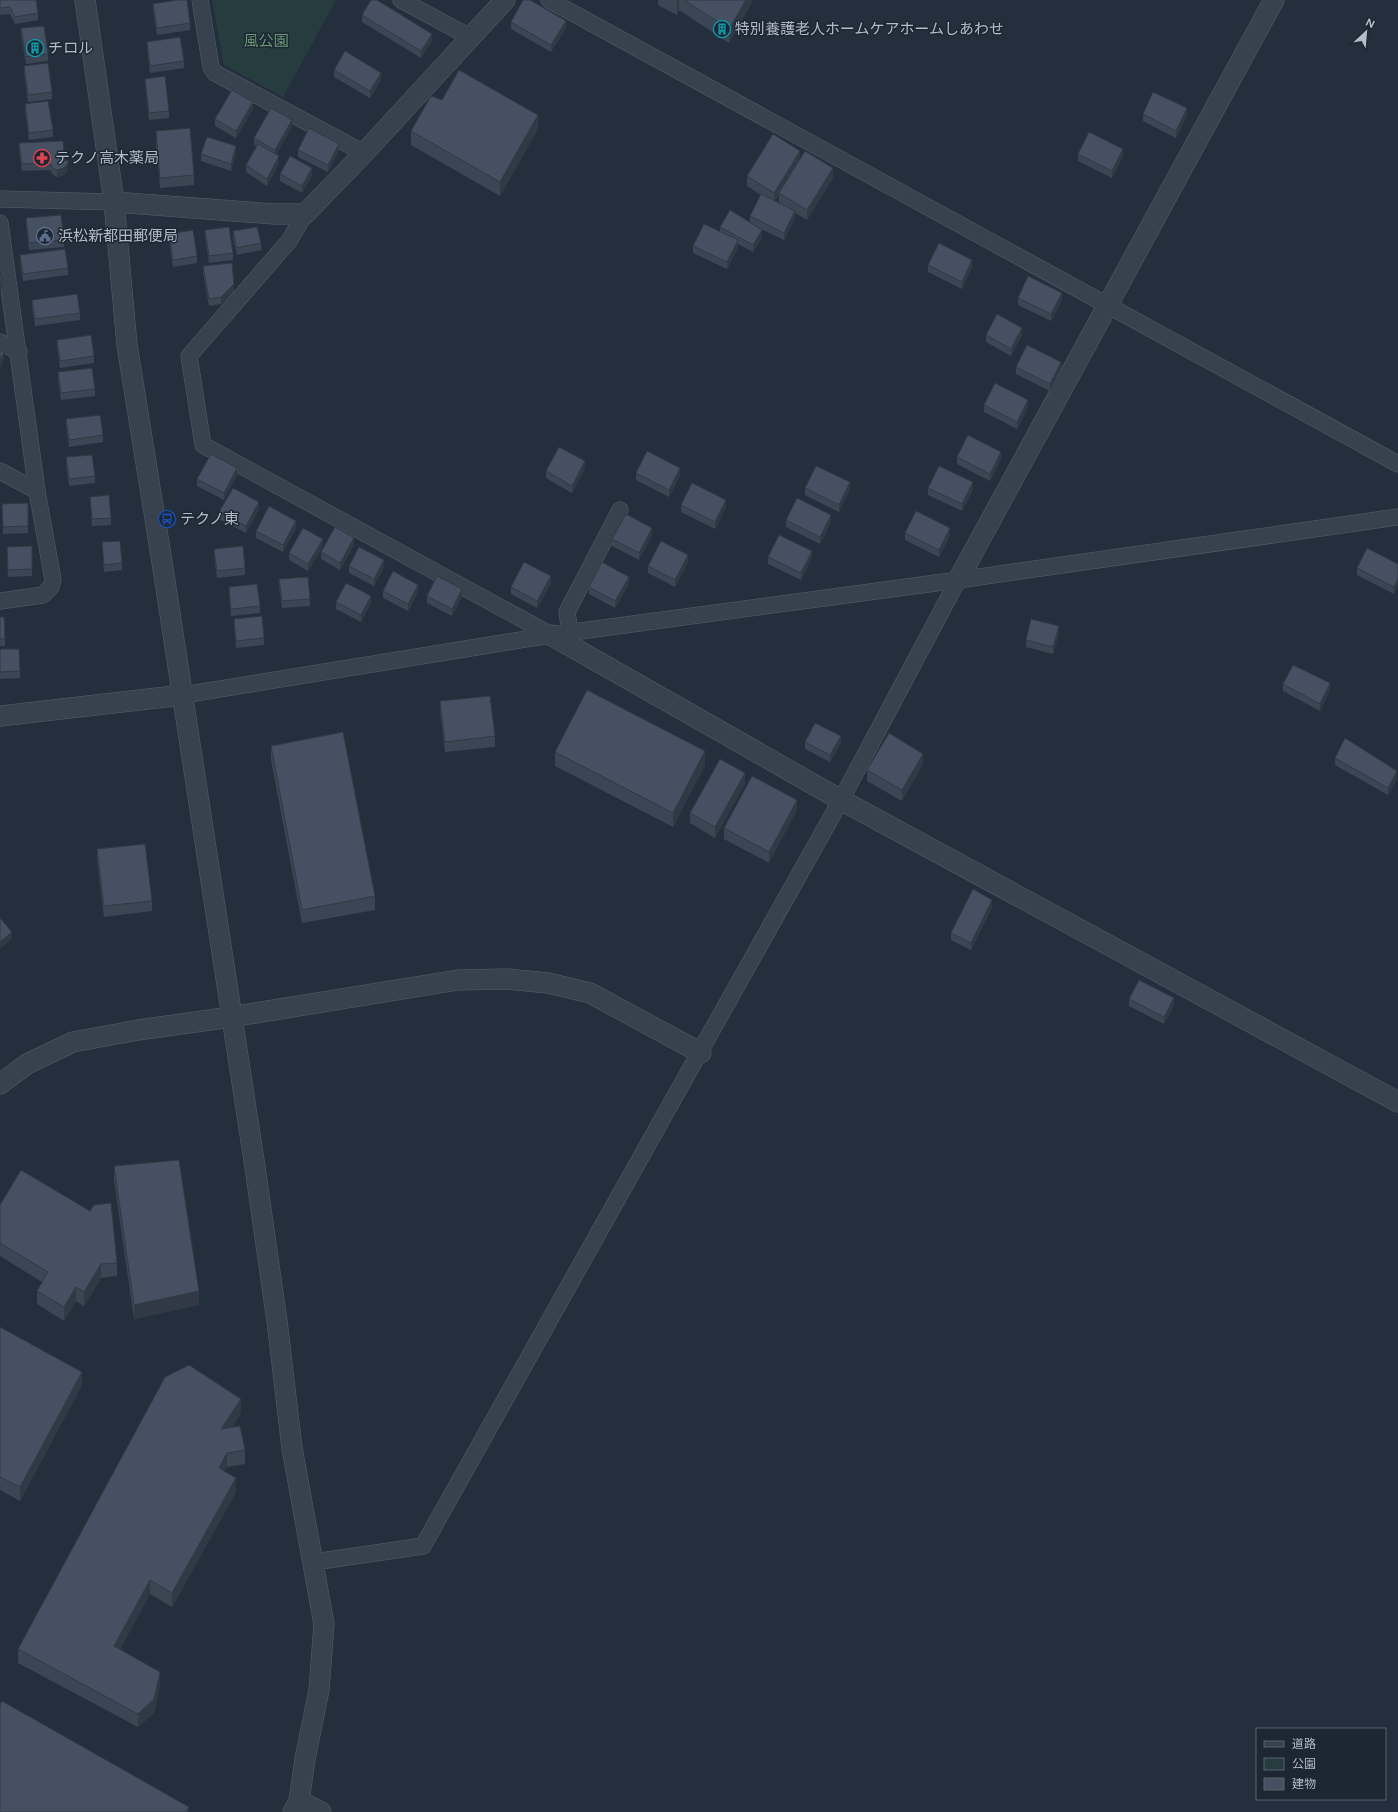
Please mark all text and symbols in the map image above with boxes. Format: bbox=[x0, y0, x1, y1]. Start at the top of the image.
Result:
north arrow bbox=[1346, 12, 1386, 52]
text: N bbox=[1363, 16, 1377, 31]
building icon: 特別養護老人ホームケアホームしあわせ bbox=[712, 19, 732, 39]
place label: 特別養護老人ホームケアホームしあわせ bbox=[735, 20, 1004, 38]
park label: 風公園 bbox=[243, 32, 289, 50]
building icon: チロル bbox=[25, 38, 45, 58]
place label: チロル bbox=[48, 39, 93, 57]
pharmacy icon: テクノ高木薬局 bbox=[32, 148, 52, 168]
place label: テクノ高木薬局 bbox=[55, 149, 159, 167]
public building icon: 浜松新都田郵便局 bbox=[35, 226, 55, 246]
place label: 浜松新都田郵便局 bbox=[58, 227, 178, 245]
bus stop icon: テクノ東 bbox=[157, 509, 177, 529]
place label: テクノ東 bbox=[180, 510, 239, 528]
legend bbox=[1256, 1728, 1386, 1800]
text: 道路 bbox=[1292, 1737, 1316, 1751]
text: 公園 bbox=[1292, 1757, 1316, 1771]
text: 建物 bbox=[1292, 1777, 1316, 1791]

